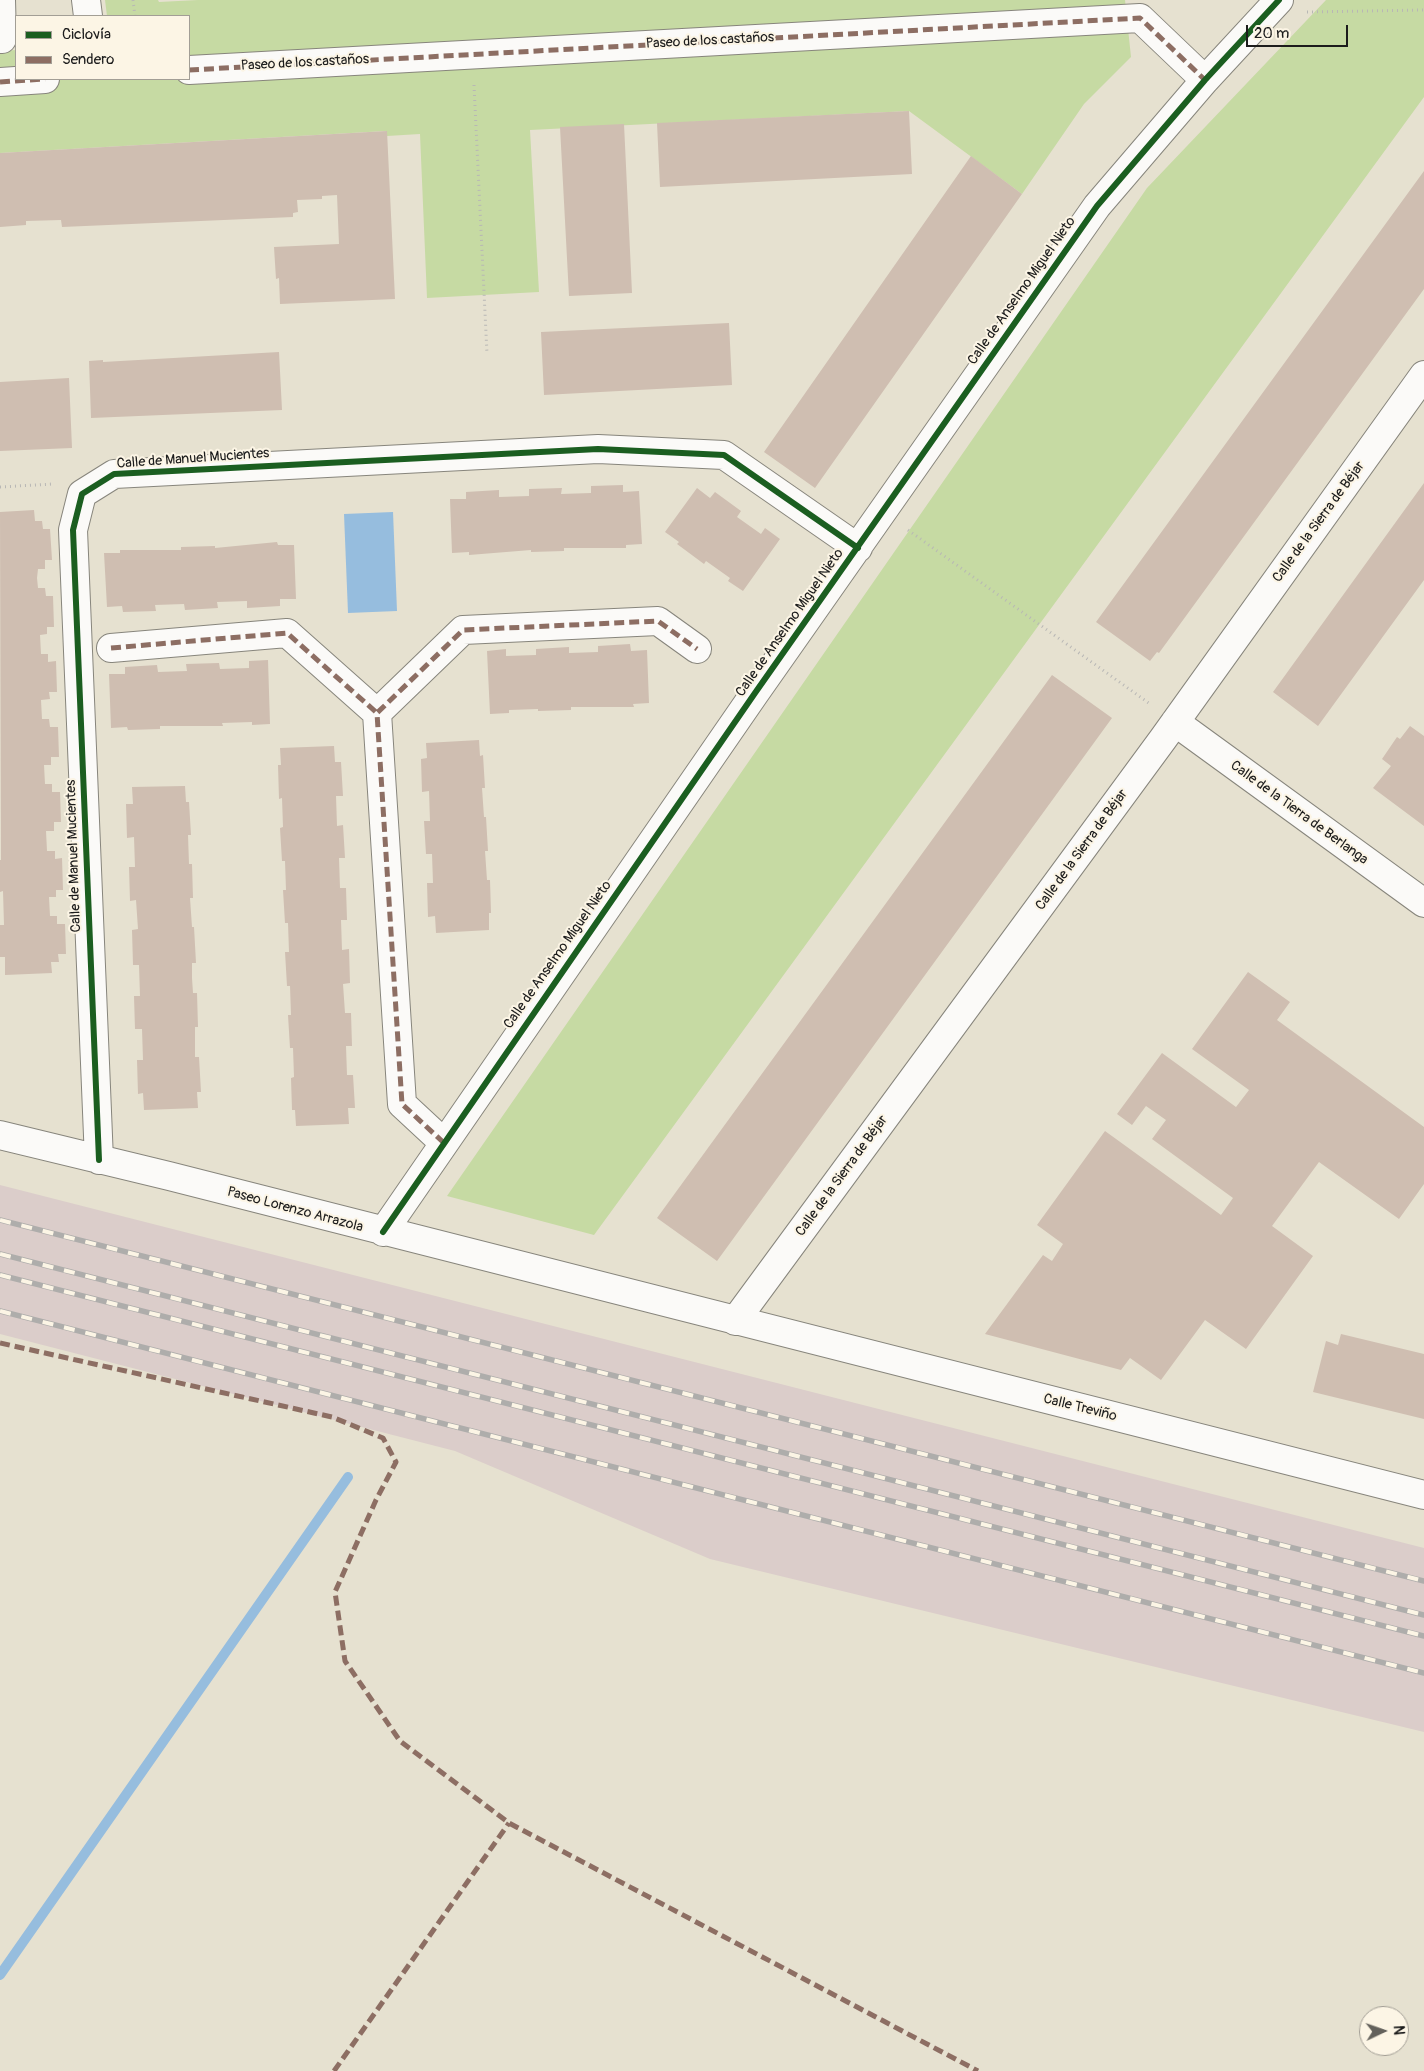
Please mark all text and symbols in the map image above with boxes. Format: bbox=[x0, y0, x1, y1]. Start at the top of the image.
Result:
legend bbox=[15, 15, 190, 80]
scale bar bbox=[1249, 15, 1352, 47]
text: 20 m bbox=[1254, 24, 1289, 43]
text: Ciclovía bbox=[62, 25, 111, 44]
street label: Paseo de los castaños bbox=[645, 29, 775, 53]
text: Sendero bbox=[62, 50, 114, 69]
street label: Paseo de los castaños bbox=[240, 51, 370, 75]
street label: Calle de Anselmo Miguel Nieto bbox=[964, 214, 1080, 368]
street label: Calle de Manuel Mucientes bbox=[116, 445, 270, 473]
street label: Calle de la Sierra de Béjar bbox=[1269, 458, 1369, 586]
street label: Calle de Anselmo Miguel Nieto bbox=[732, 546, 848, 700]
street label: Calle de la Tierra de Berlanga bbox=[1227, 757, 1371, 869]
street label: Calle de Manuel Mucientes bbox=[63, 779, 85, 933]
street label: Calle de la Sierra de Béjar bbox=[1032, 786, 1132, 914]
street label: Calle de Anselmo Miguel Nieto bbox=[500, 878, 616, 1032]
street label: Calle de la Sierra de Béjar bbox=[792, 1112, 892, 1240]
street label: Paseo Lorenzo Arrazola bbox=[225, 1184, 365, 1236]
street label: Calle Treviño bbox=[1042, 1391, 1118, 1425]
north arrow bbox=[1359, 2006, 1409, 2056]
text: N bbox=[1390, 2025, 1407, 2035]

